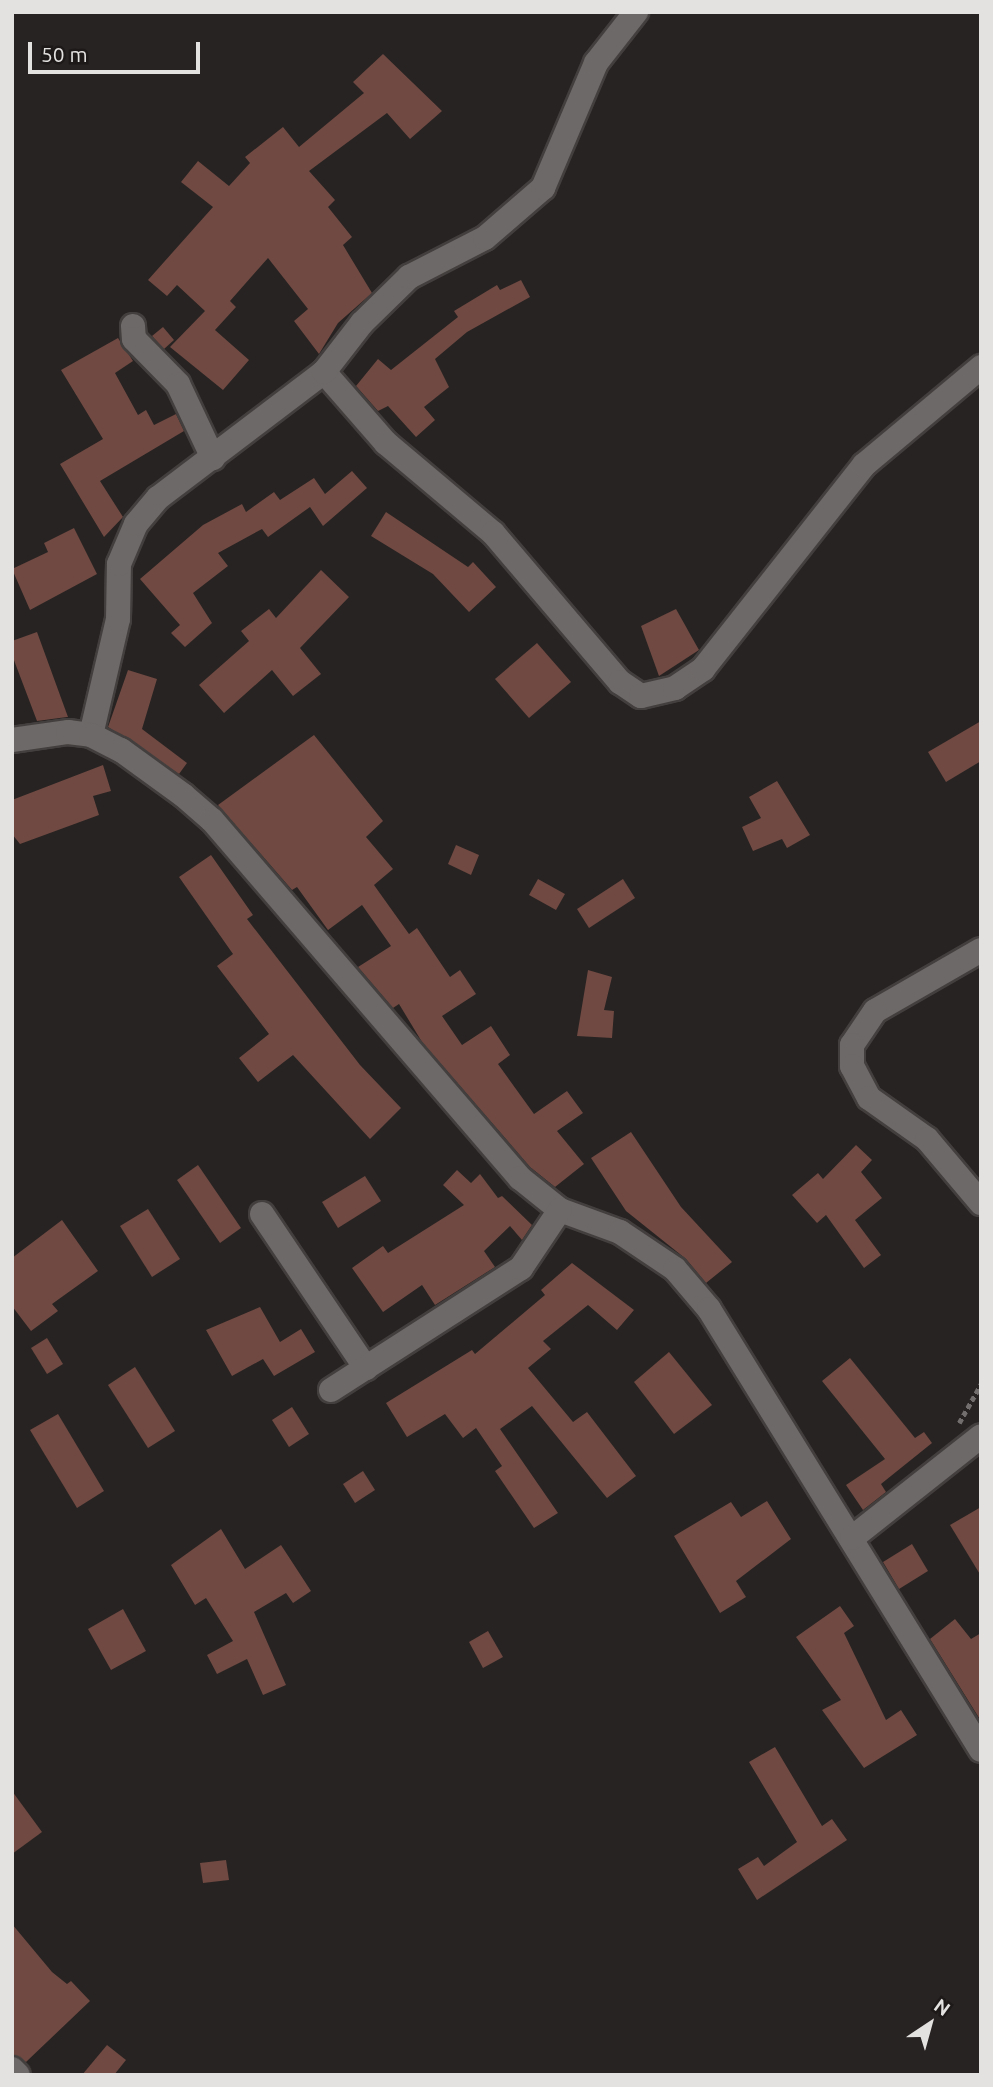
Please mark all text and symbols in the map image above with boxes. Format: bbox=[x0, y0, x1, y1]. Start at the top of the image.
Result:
scale bar bbox=[32, 28, 203, 72]
text: 50 m bbox=[41, 42, 88, 66]
north arrow bbox=[895, 1989, 965, 2059]
text: N bbox=[930, 1994, 955, 2020]

